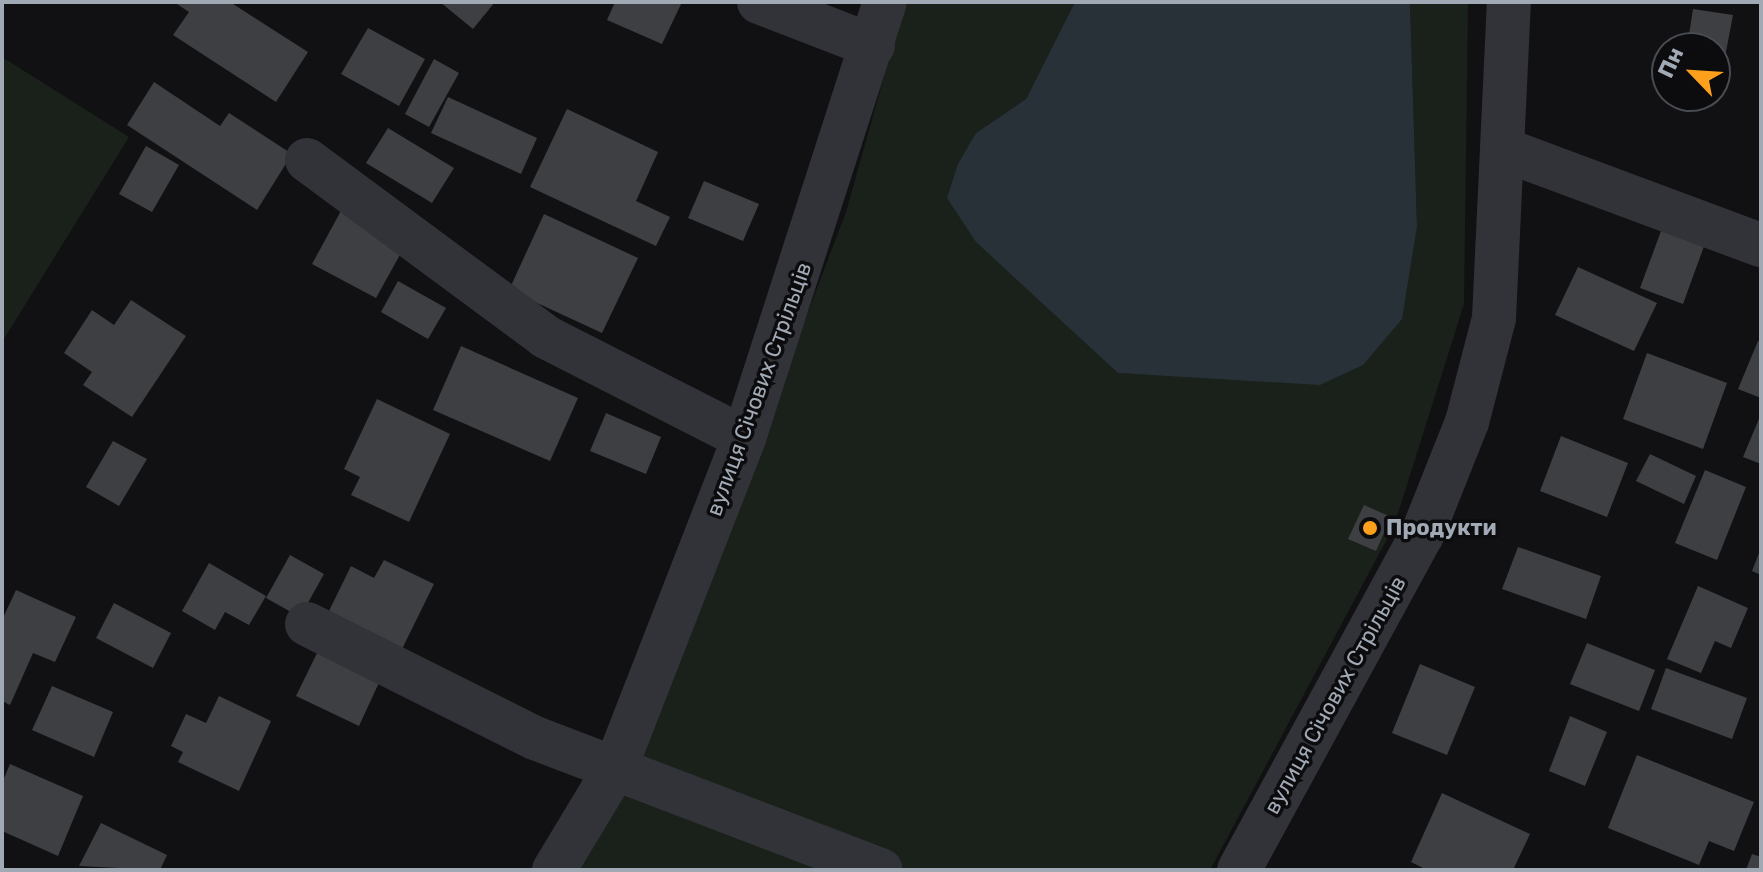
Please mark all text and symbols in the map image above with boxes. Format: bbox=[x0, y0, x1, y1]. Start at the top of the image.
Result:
north arrow bbox=[1651, 32, 1731, 112]
text: Пн bbox=[1652, 43, 1689, 82]
street label: вулиця Січових Стрільців bbox=[701, 259, 817, 519]
place label: Продукти bbox=[1386, 515, 1497, 541]
marker: Продукти bbox=[1361, 519, 1379, 537]
street label: вулиця Січових Стрільців bbox=[1259, 571, 1411, 819]

